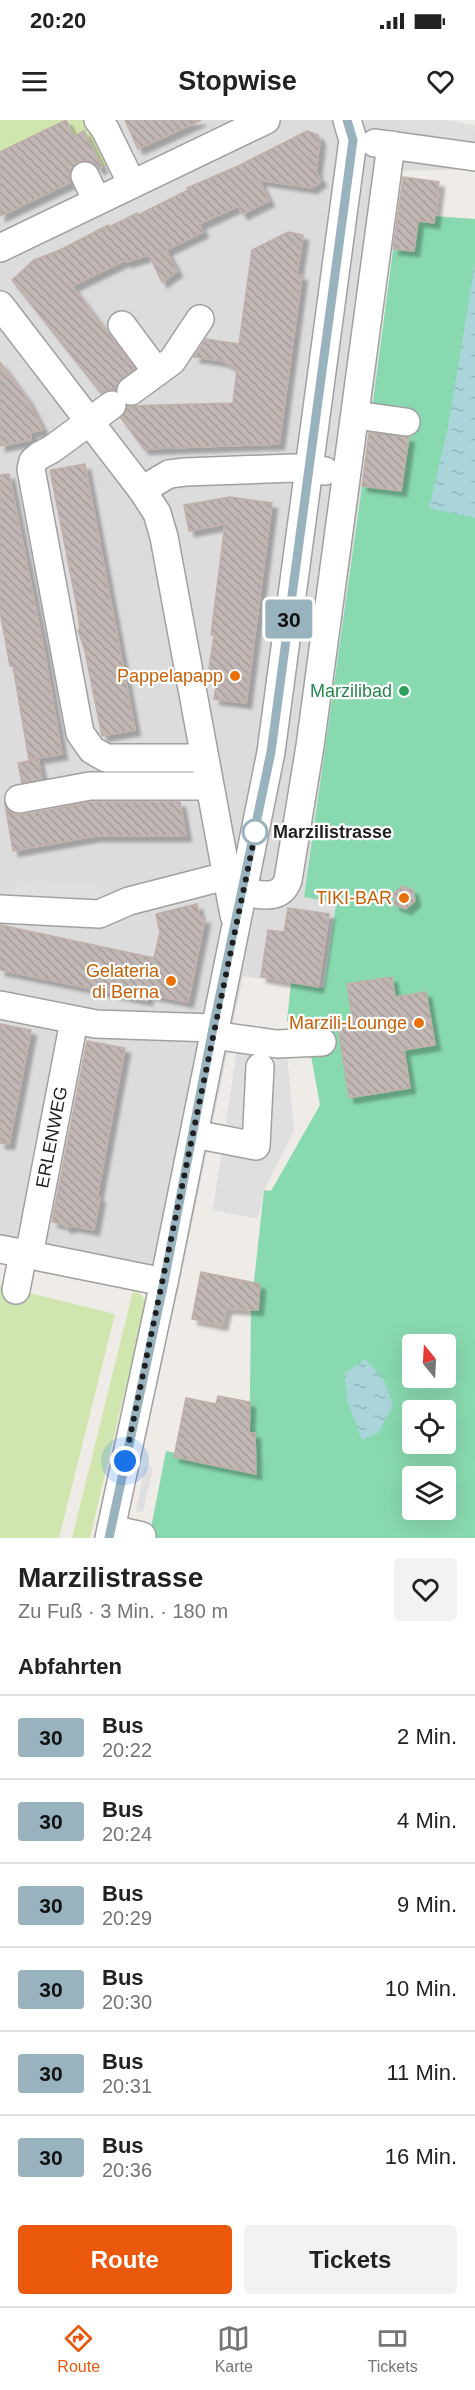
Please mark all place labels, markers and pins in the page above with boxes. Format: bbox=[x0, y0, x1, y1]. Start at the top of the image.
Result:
place label: Pappelapapp bbox=[117, 666, 223, 686]
marker: Pappelapapp bbox=[228, 669, 242, 683]
place label: Marzilibad bbox=[310, 681, 392, 701]
marker: Marzilibad bbox=[397, 684, 411, 698]
marker: Marzilistrasse bbox=[242, 819, 268, 845]
place label: Marzilistrasse bbox=[273, 822, 392, 842]
place label: TIKI-BAR bbox=[316, 888, 392, 908]
marker: TIKI-BAR bbox=[397, 891, 411, 905]
place label: Gelateria di Berna bbox=[86, 961, 160, 1002]
marker: Gelateria di Berna bbox=[164, 974, 178, 988]
place label: Marzili-Lounge bbox=[289, 1013, 407, 1033]
marker: Marzili-Lounge bbox=[412, 1016, 426, 1030]

